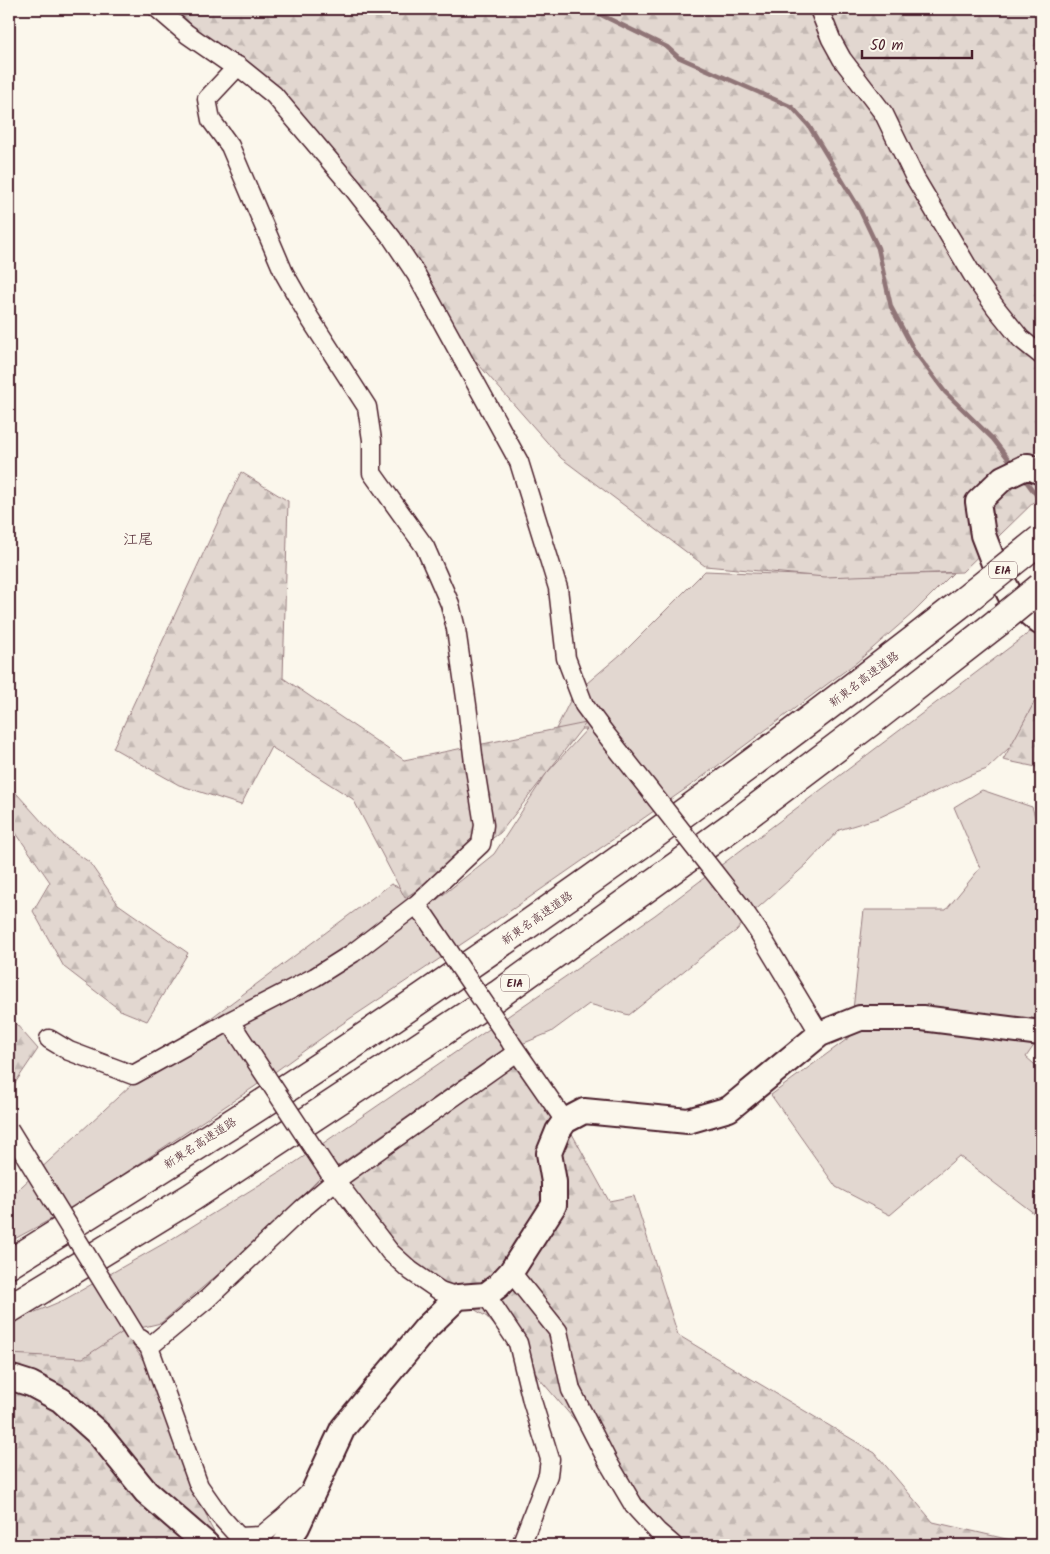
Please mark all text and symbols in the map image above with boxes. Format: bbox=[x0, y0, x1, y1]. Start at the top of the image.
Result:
scale bar bbox=[862, 28, 972, 60]
text: 50 m bbox=[870, 34, 904, 58]
district label: 江尾 bbox=[123, 528, 153, 552]
road number: E1A bbox=[989, 562, 1017, 578]
street label: 新東名高速道路 bbox=[825, 647, 904, 712]
street label: 新東名高速道路 bbox=[497, 887, 577, 950]
road number: E1A bbox=[501, 974, 529, 991]
street label: 新東名高速道路 bbox=[160, 1113, 241, 1174]

